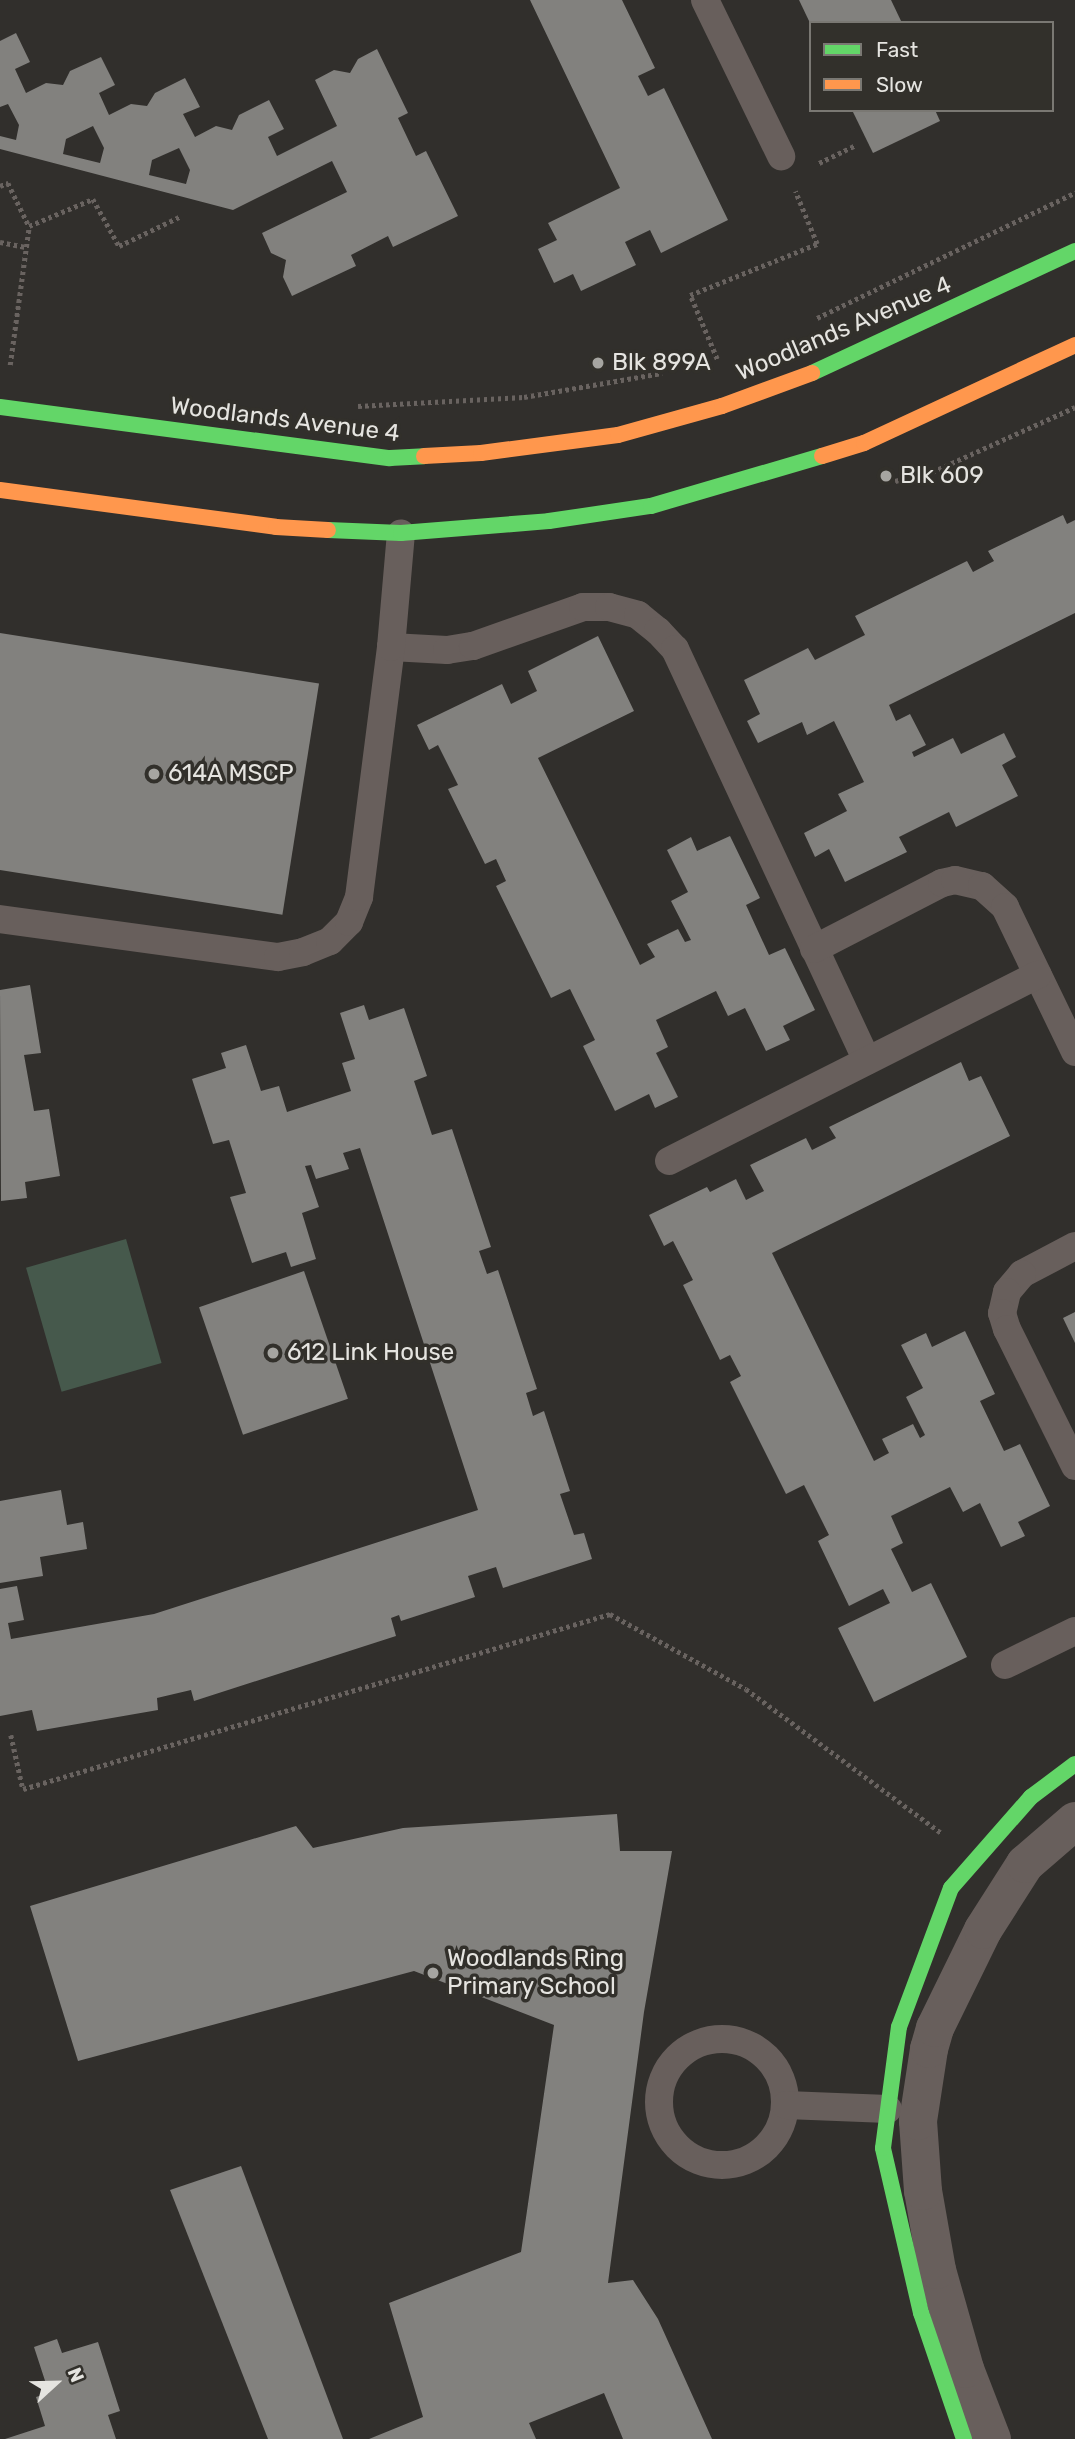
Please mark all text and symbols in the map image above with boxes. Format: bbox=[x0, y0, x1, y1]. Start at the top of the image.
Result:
legend bbox=[809, 21, 1054, 112]
text: Fast bbox=[876, 37, 918, 62]
text: Slow bbox=[876, 72, 923, 97]
street label: Woodlands Avenue 4 bbox=[732, 271, 956, 387]
place label: Blk 899A bbox=[612, 349, 711, 377]
marker: Blk 899A bbox=[590, 355, 606, 371]
street label: Woodlands Avenue 4 bbox=[168, 392, 402, 448]
place label: Blk 609 bbox=[900, 462, 984, 490]
marker: Blk 609 bbox=[878, 468, 894, 484]
place label: 614A MSCP bbox=[168, 760, 294, 788]
marker: 614A MSCP bbox=[146, 766, 162, 782]
place label: 612 Link House bbox=[287, 1339, 454, 1367]
marker: 612 Link House bbox=[265, 1345, 281, 1361]
place label: Woodlands Ring Primary School bbox=[447, 1945, 624, 2001]
marker: Woodlands Ring Primary School bbox=[425, 1965, 441, 1981]
north arrow bbox=[21, 2348, 91, 2418]
text: N bbox=[63, 2364, 89, 2386]

